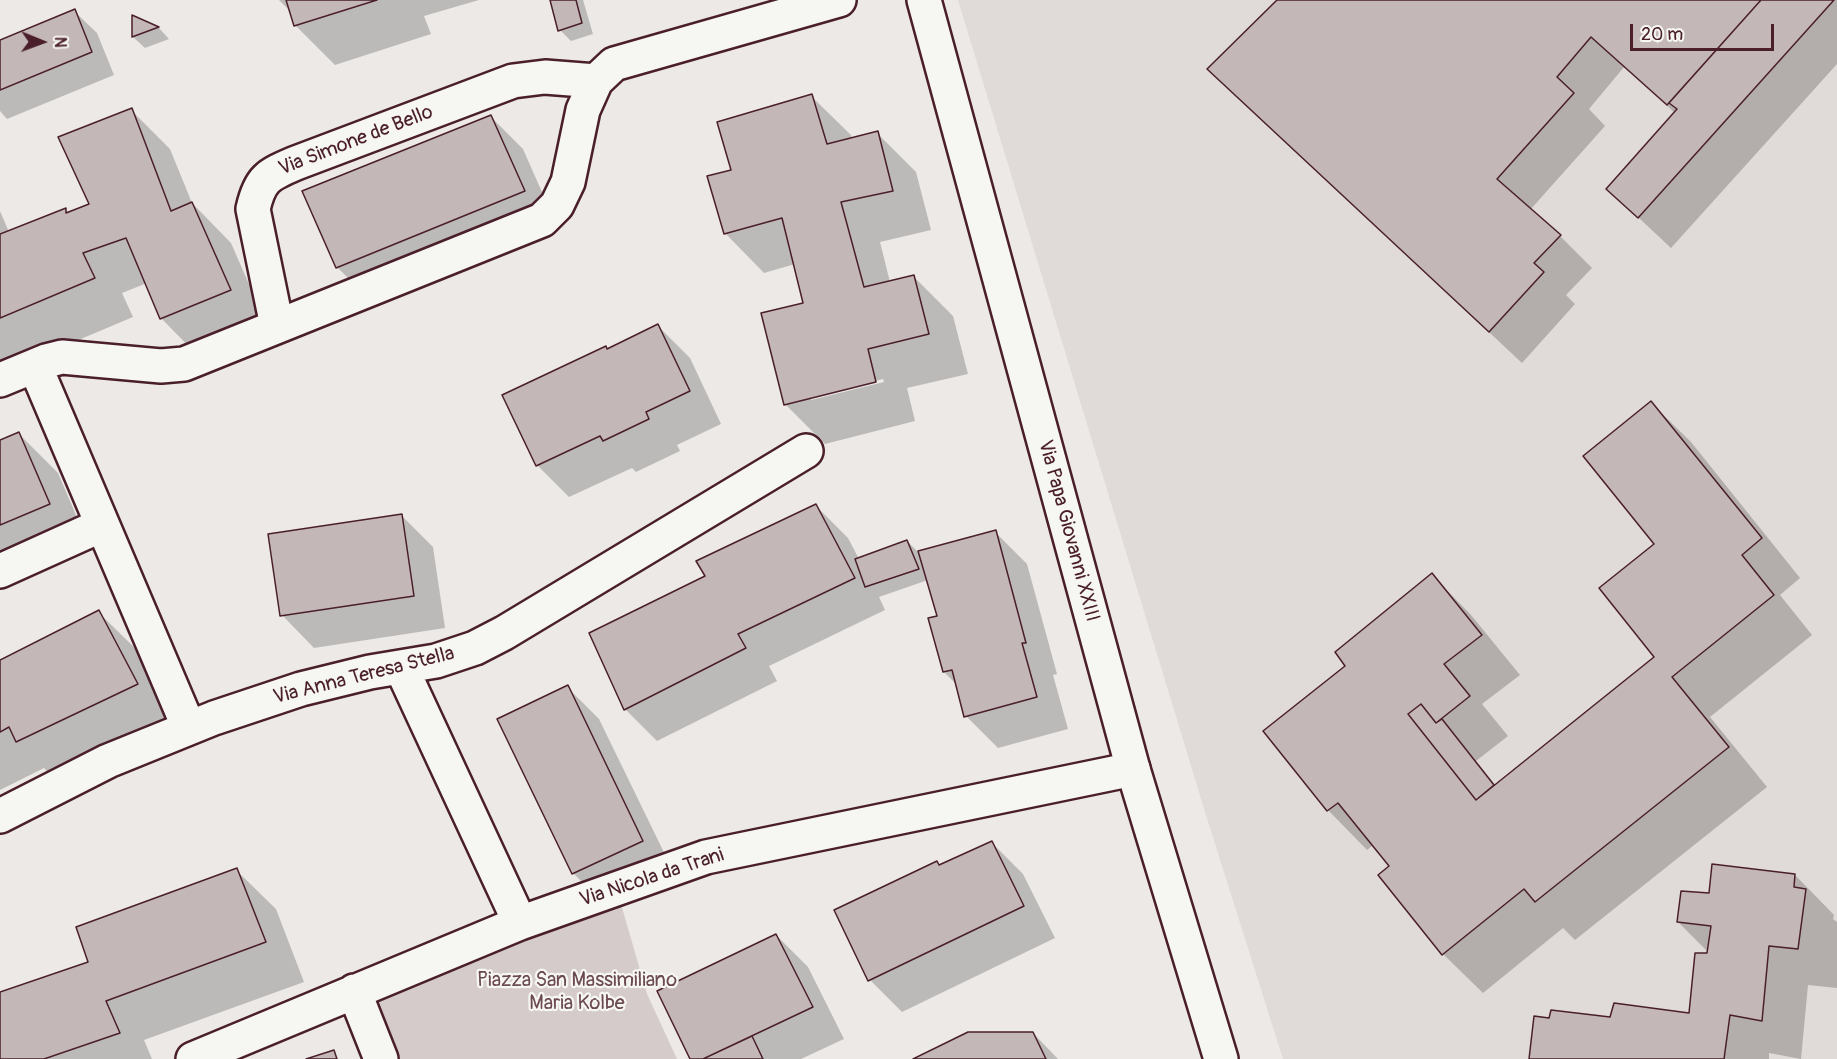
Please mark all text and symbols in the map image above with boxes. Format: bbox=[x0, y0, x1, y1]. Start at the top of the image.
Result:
north arrow bbox=[12, 12, 72, 72]
scale bar bbox=[1633, 12, 1777, 50]
text: 20 m bbox=[1641, 23, 1683, 46]
text: N bbox=[50, 37, 70, 48]
street label: Via Simone de Bello bbox=[275, 101, 437, 181]
street label: Via Papa Giovanni XXIII bbox=[1032, 437, 1104, 625]
street label: Via Anna Teresa Stella bbox=[271, 642, 457, 710]
street label: Via Nicola da Trani bbox=[577, 843, 727, 913]
park label: Piazza San Massimiliano Maria Kolbe bbox=[477, 969, 677, 1016]

